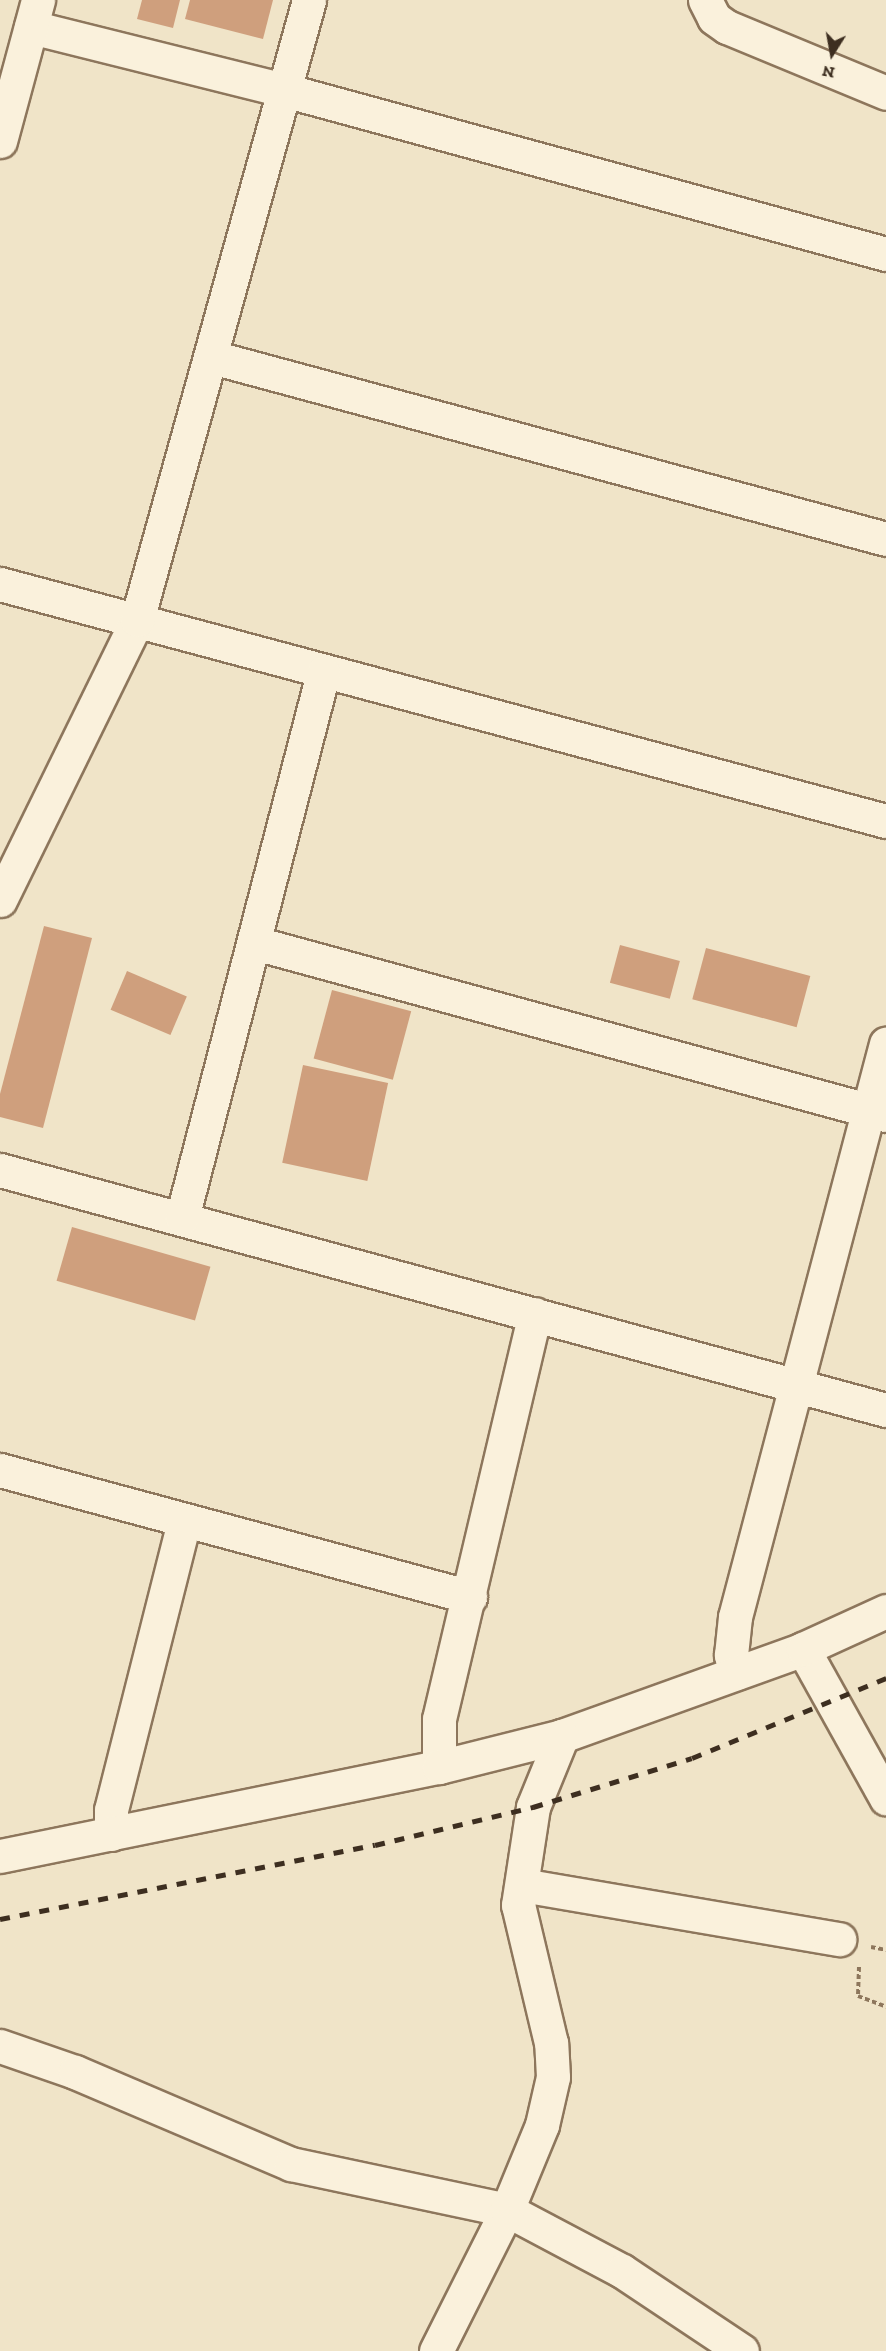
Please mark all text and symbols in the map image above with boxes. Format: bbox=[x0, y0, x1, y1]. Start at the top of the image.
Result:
north arrow bbox=[802, 24, 862, 84]
text: N bbox=[821, 62, 836, 83]

